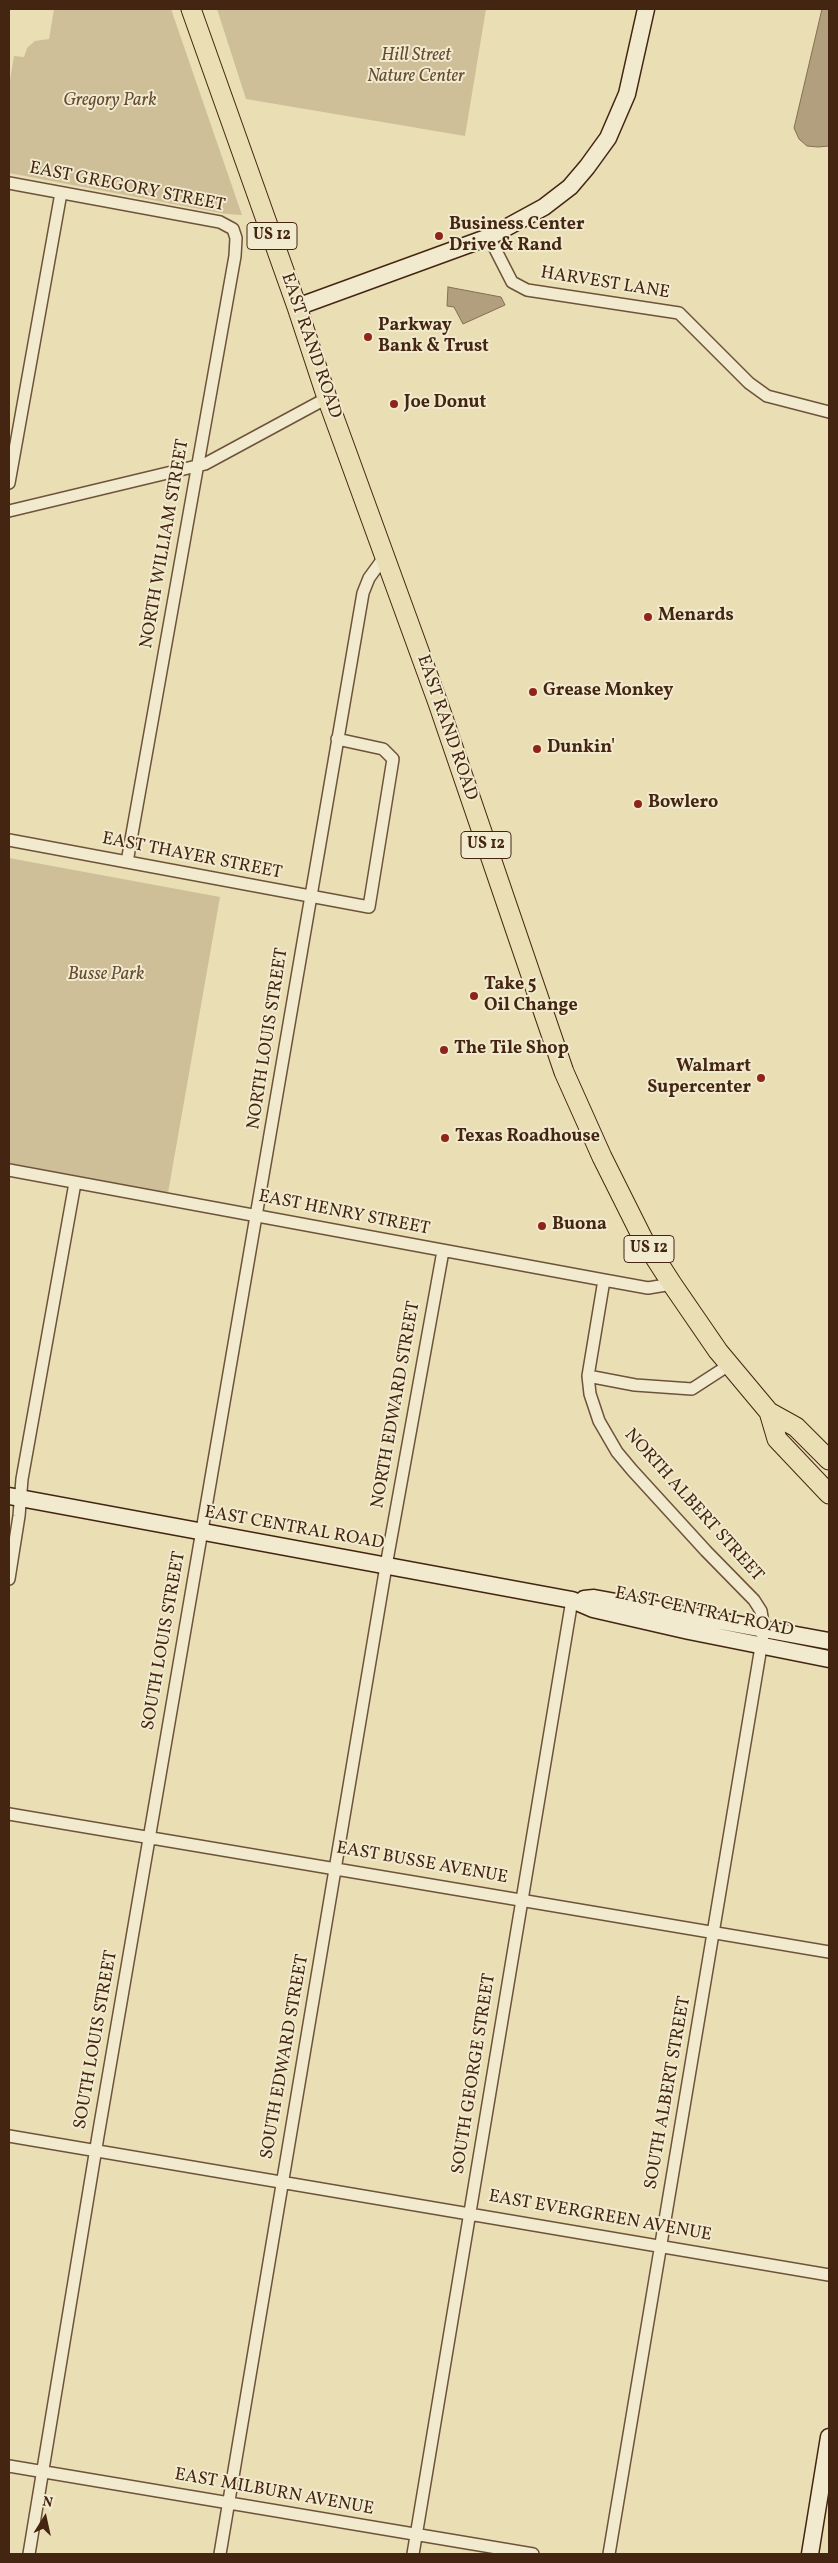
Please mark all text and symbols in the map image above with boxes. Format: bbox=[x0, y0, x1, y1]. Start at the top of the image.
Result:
park label: Hill Street Nature Center bbox=[367, 46, 465, 88]
park label: Gregory Park bbox=[63, 91, 157, 113]
street label: EAST GREGORY STREET bbox=[27, 158, 227, 218]
place label: Business Center Drive & Rand bbox=[449, 215, 584, 258]
road number: US 12 bbox=[247, 222, 297, 250]
marker: Business Center Drive & Rand bbox=[433, 230, 445, 242]
street label: HARVEST LANE bbox=[539, 263, 671, 305]
street label: EAST RAND ROAD bbox=[275, 270, 345, 422]
place label: Parkway Bank & Trust bbox=[378, 316, 489, 358]
marker: Parkway Bank & Trust bbox=[362, 331, 374, 343]
place label: Joe Donut bbox=[404, 393, 486, 415]
marker: Joe Donut bbox=[388, 398, 400, 410]
street label: NORTH WILLIAM STREET bbox=[137, 438, 195, 650]
place label: Menards bbox=[658, 606, 734, 628]
marker: Menards bbox=[642, 611, 654, 623]
street label: EAST RAND ROAD bbox=[411, 652, 481, 804]
place label: Grease Monkey bbox=[543, 681, 673, 703]
marker: Grease Monkey bbox=[527, 686, 539, 698]
place label: Dunkin' bbox=[547, 738, 615, 760]
marker: Dunkin' bbox=[531, 743, 543, 755]
place label: Bowlero bbox=[648, 793, 718, 815]
marker: Bowlero bbox=[632, 798, 644, 810]
street label: EAST THAYER STREET bbox=[100, 829, 284, 885]
road number: US 12 bbox=[461, 832, 511, 858]
street label: NORTH LOUIS STREET bbox=[244, 947, 294, 1131]
park label: Busse Park bbox=[68, 965, 144, 987]
place label: Take 5 Oil Change bbox=[484, 975, 578, 1018]
marker: Take 5 Oil Change bbox=[468, 990, 480, 1002]
place label: The Tile Shop bbox=[454, 1039, 569, 1061]
marker: The Tile Shop bbox=[438, 1044, 450, 1056]
place label: Walmart Supercenter bbox=[647, 1057, 751, 1100]
marker: Walmart Supercenter bbox=[755, 1072, 767, 1084]
place label: Texas Roadhouse bbox=[455, 1127, 600, 1149]
marker: Texas Roadhouse bbox=[439, 1132, 451, 1144]
street label: EAST HENRY STREET bbox=[256, 1187, 432, 1241]
place label: Buona bbox=[552, 1215, 607, 1237]
marker: Buona bbox=[536, 1220, 548, 1232]
road number: US 12 bbox=[624, 1236, 674, 1262]
street label: NORTH EDWARD STREET bbox=[368, 1300, 426, 1510]
street label: NORTH ALBERT STREET bbox=[619, 1425, 767, 1587]
street label: EAST CENTRAL ROAD bbox=[202, 1503, 386, 1555]
street label: SOUTH LOUIS STREET bbox=[139, 1550, 191, 1732]
street label: EAST CENTRAL ROAD bbox=[613, 1583, 795, 1643]
street label: EAST BUSSE AVENUE bbox=[335, 1838, 509, 1890]
street label: SOUTH LOUIS STREET bbox=[71, 1949, 123, 2131]
street label: SOUTH EDWARD STREET bbox=[257, 1953, 315, 2161]
street label: SOUTH GEORGE STREET bbox=[448, 1972, 502, 2176]
street label: SOUTH ALBERT STREET bbox=[641, 1995, 697, 2191]
street label: EAST EVERGREEN AVENUE bbox=[487, 2187, 713, 2247]
street label: EAST MILBURN AVENUE bbox=[173, 2465, 375, 2521]
text: N bbox=[41, 2492, 54, 2513]
north arrow bbox=[20, 2493, 70, 2543]

